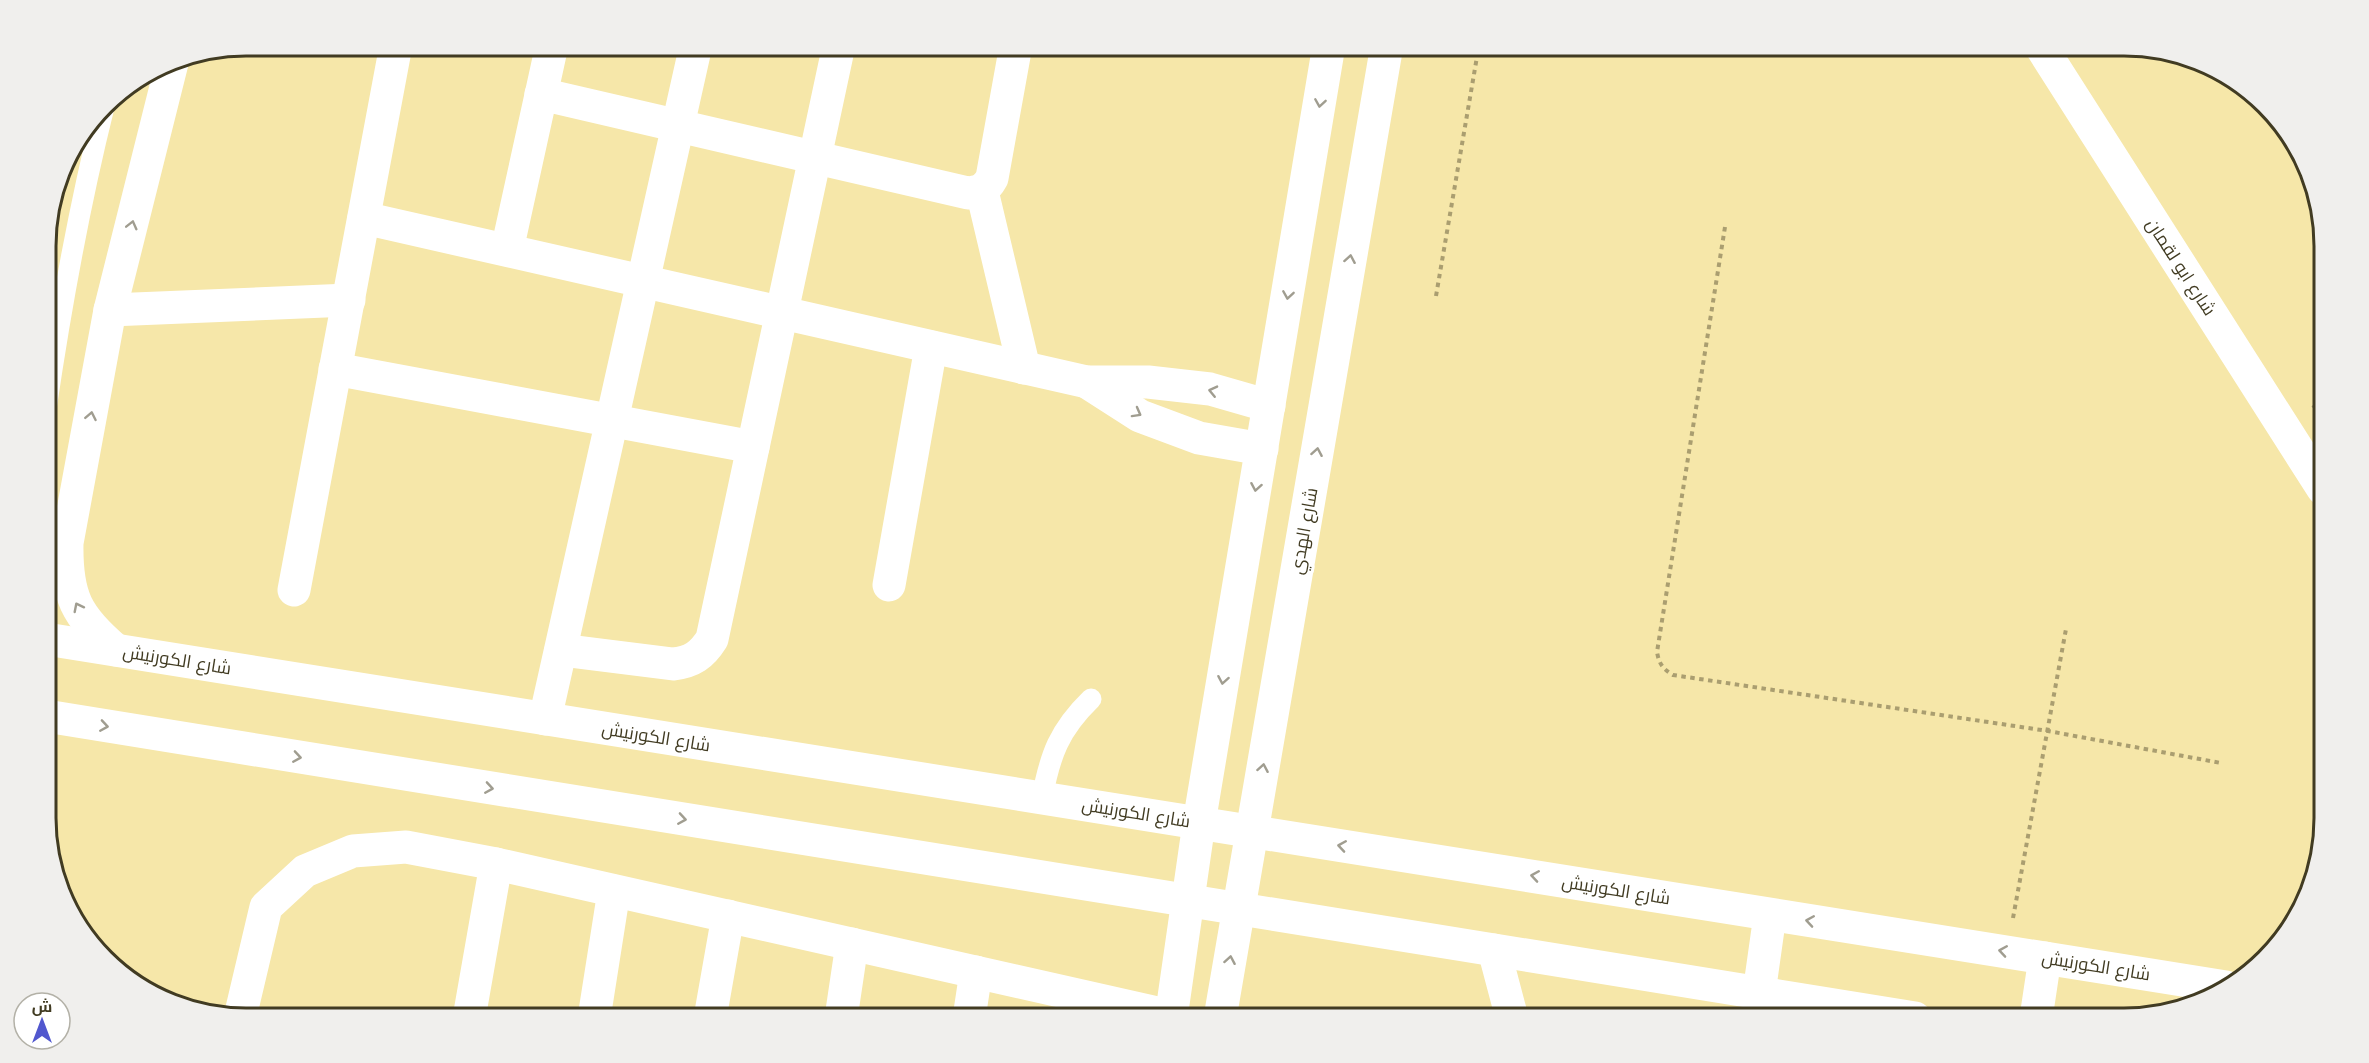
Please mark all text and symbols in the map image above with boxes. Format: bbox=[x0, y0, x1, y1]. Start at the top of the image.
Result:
one-way arrow bbox=[1314, 98, 1326, 107]
street label: شارع ابو لقمان bbox=[2140, 213, 2222, 321]
one-way arrow bbox=[124, 221, 137, 231]
one-way arrow bbox=[1344, 255, 1356, 264]
one-way arrow bbox=[1282, 290, 1294, 300]
one-way arrow bbox=[1208, 385, 1218, 398]
one-way arrow bbox=[1130, 406, 1141, 417]
one-way arrow bbox=[84, 411, 97, 421]
one-way arrow bbox=[1311, 447, 1323, 456]
one-way arrow bbox=[1250, 483, 1262, 492]
street label: شارع الهدي bbox=[1284, 486, 1325, 577]
one-way arrow bbox=[74, 602, 85, 613]
street label: شارع الكورنيش bbox=[121, 639, 233, 681]
one-way arrow bbox=[1217, 674, 1230, 684]
street label: شارع الكورنيش bbox=[600, 716, 712, 758]
one-way arrow bbox=[100, 719, 109, 731]
one-way arrow bbox=[292, 750, 301, 762]
one-way arrow bbox=[1256, 763, 1269, 773]
one-way arrow bbox=[485, 781, 494, 793]
street label: شارع الكورنيش bbox=[1080, 792, 1192, 834]
one-way arrow bbox=[677, 812, 686, 824]
one-way arrow bbox=[1337, 840, 1347, 853]
street label: شارع الكورنيش bbox=[1560, 869, 1672, 911]
one-way arrow bbox=[1530, 871, 1539, 883]
one-way arrow bbox=[1805, 915, 1815, 927]
one-way arrow bbox=[1998, 945, 2007, 957]
street label: شارع الكورنيش bbox=[2040, 945, 2152, 987]
one-way arrow bbox=[1223, 956, 1236, 966]
north arrow bbox=[12, 991, 72, 1051]
text: ش bbox=[32, 995, 52, 1018]

